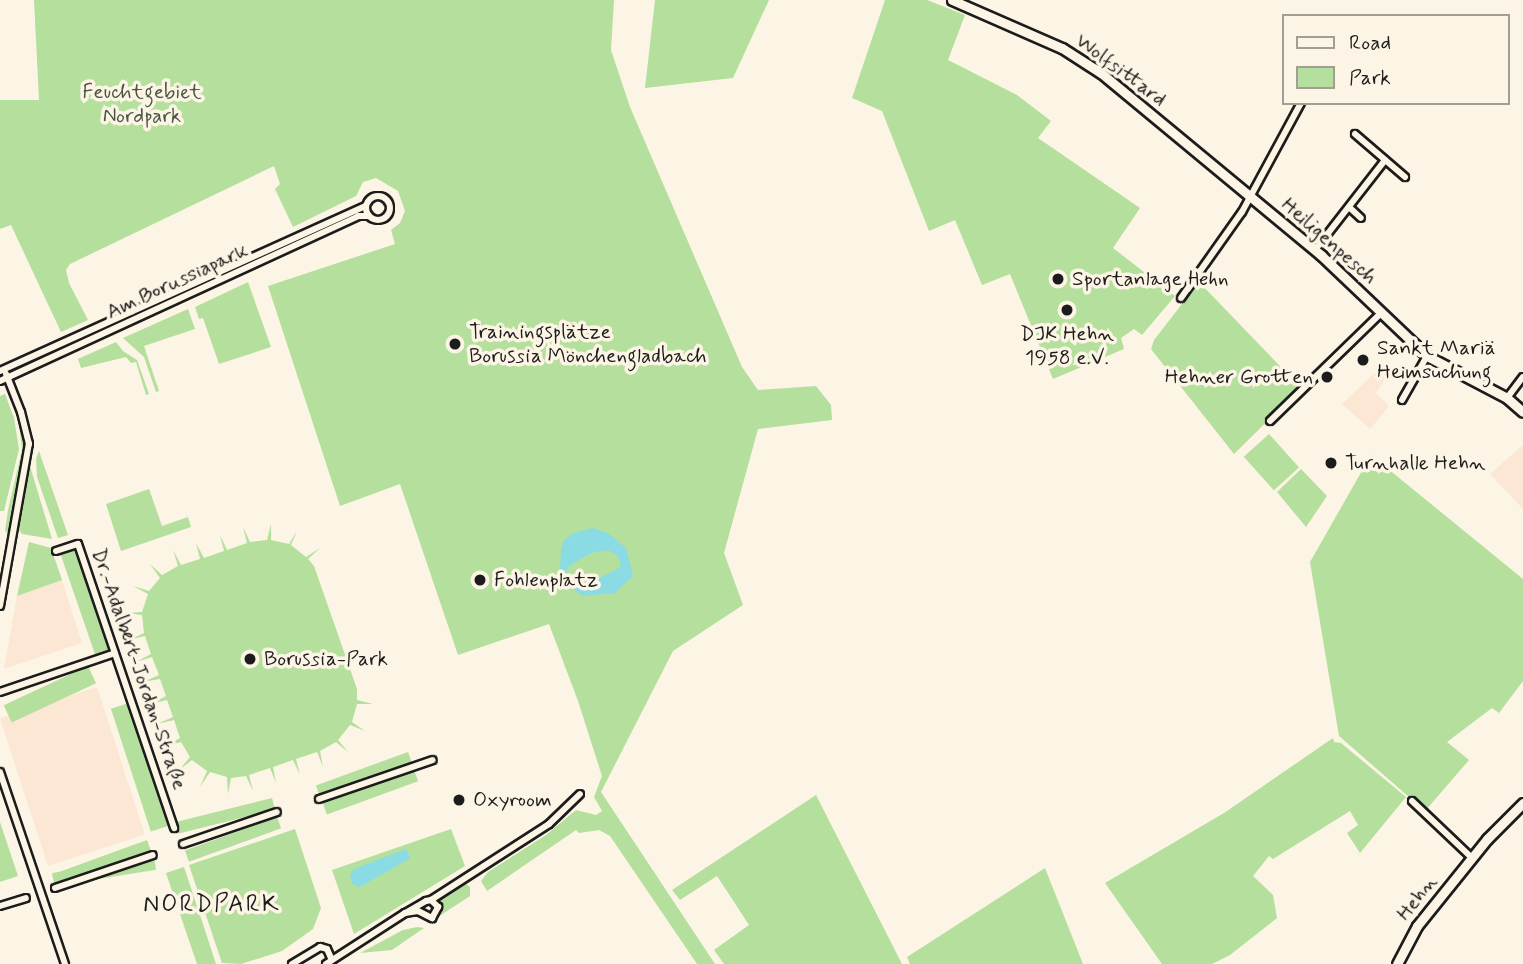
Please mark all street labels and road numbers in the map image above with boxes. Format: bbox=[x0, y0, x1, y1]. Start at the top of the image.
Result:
street label: Wolfsittard bbox=[1071, 28, 1171, 112]
street label: Heiligenpesch bbox=[1276, 192, 1382, 290]
street label: Am Borussiapark bbox=[105, 238, 249, 324]
street label: Dr.-Adalbert-Jordan-Straße bbox=[86, 545, 192, 793]
street label: Hehn bbox=[1391, 870, 1443, 926]

